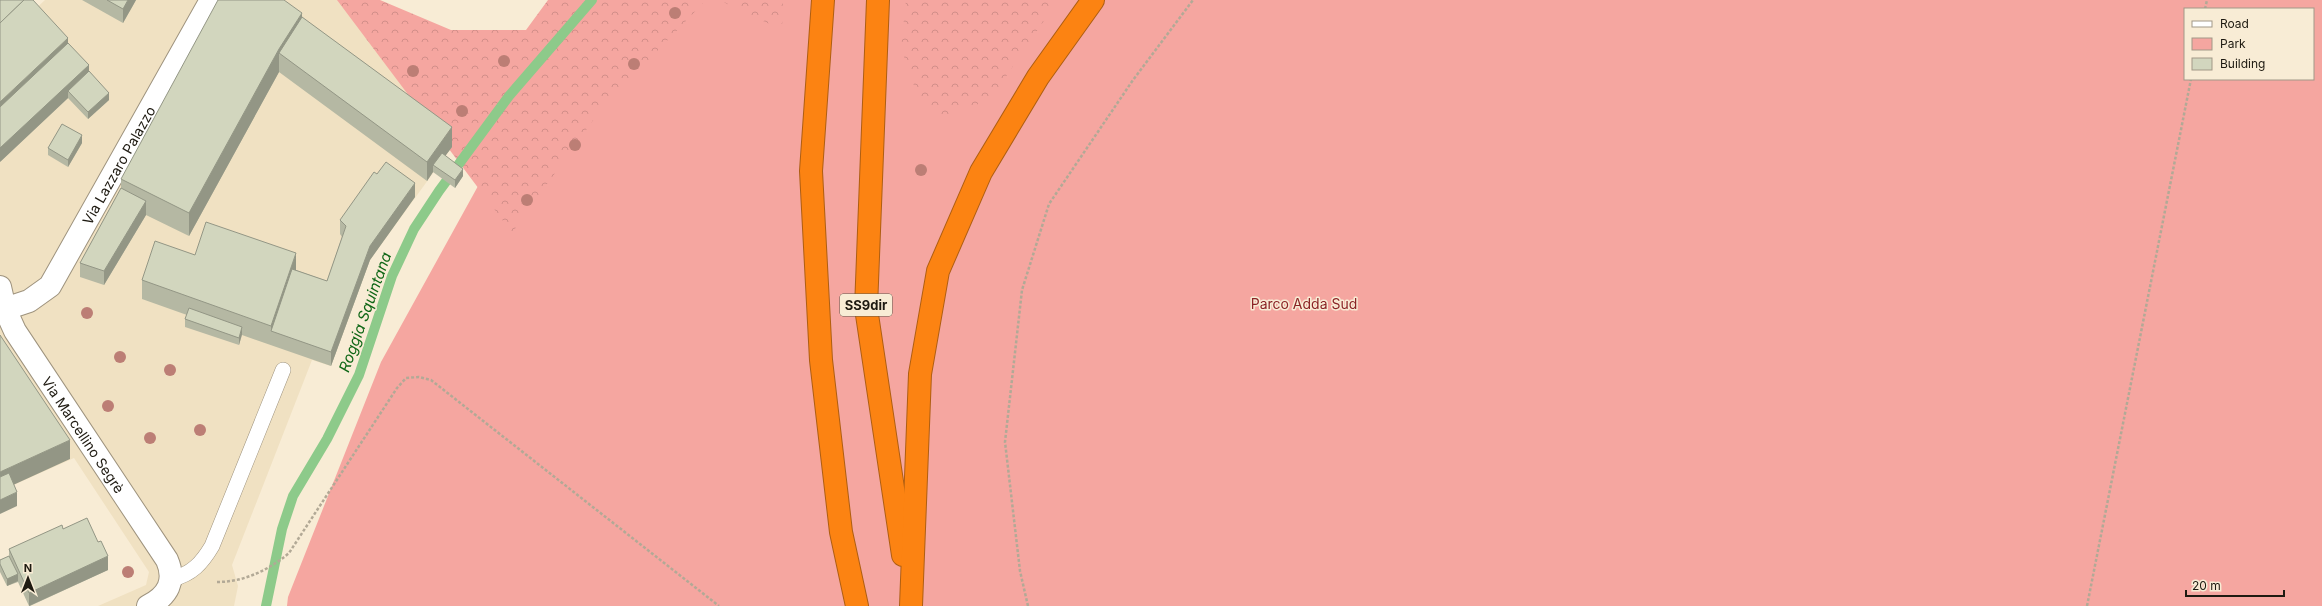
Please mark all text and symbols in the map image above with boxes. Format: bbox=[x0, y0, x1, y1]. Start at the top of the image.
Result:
legend bbox=[2184, 8, 2314, 80]
text: Road bbox=[2220, 16, 2249, 31]
text: Park bbox=[2220, 36, 2246, 51]
text: Building bbox=[2220, 56, 2265, 71]
street label: Via Lazzaro Palazzo bbox=[78, 103, 158, 227]
water label: Roggia Squintana bbox=[334, 249, 396, 375]
road number: SS9dir bbox=[840, 294, 892, 316]
park label: Parco Adda Sud bbox=[1251, 295, 1357, 312]
street label: Via Marcellino Segrè bbox=[39, 373, 129, 496]
north arrow bbox=[8, 558, 48, 598]
text: N bbox=[24, 561, 32, 575]
scale bar bbox=[2186, 572, 2284, 598]
text: 20 m bbox=[2192, 578, 2221, 593]

